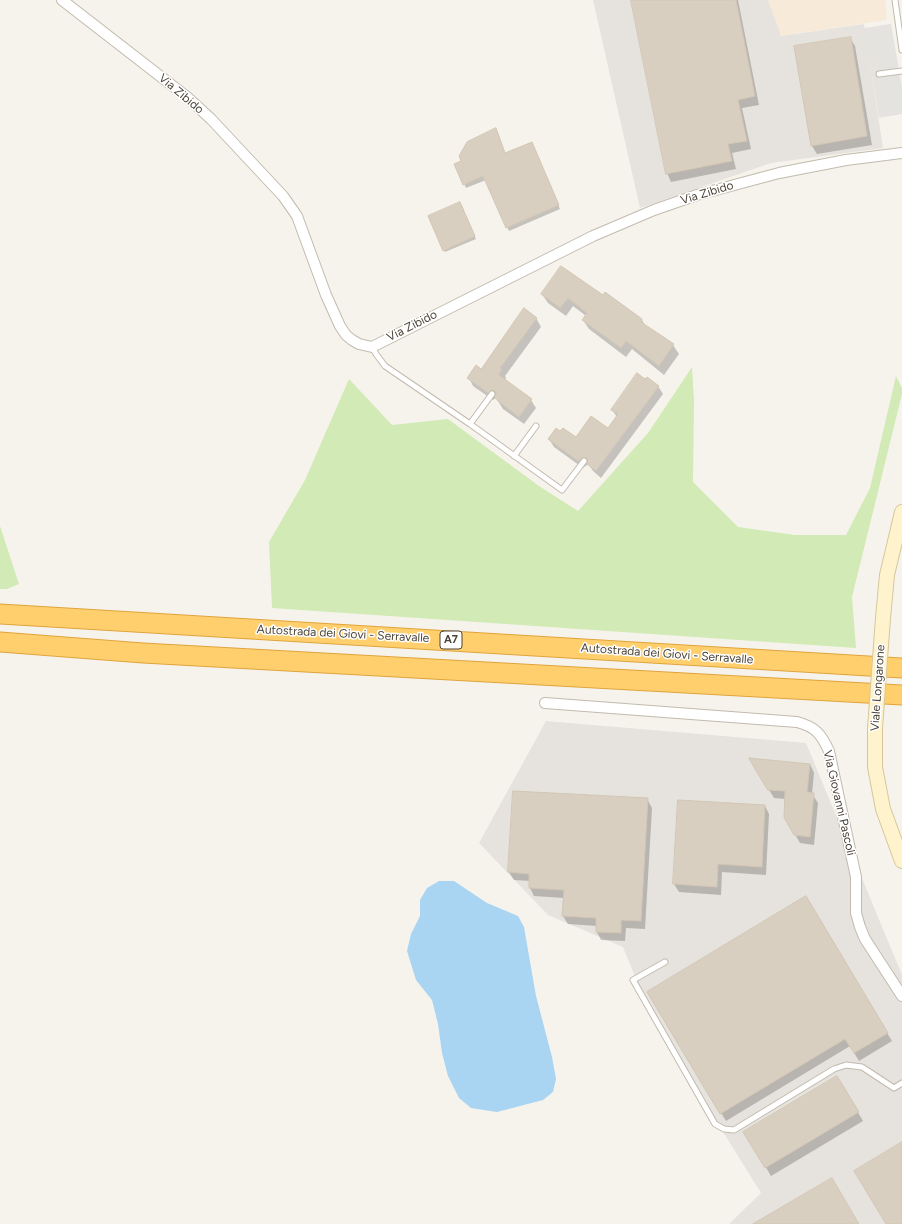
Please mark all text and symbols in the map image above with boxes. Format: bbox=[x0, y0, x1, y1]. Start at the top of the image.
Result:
street label: Via Zibido bbox=[156, 71, 206, 117]
street label: Via Zibido bbox=[679, 178, 735, 208]
street label: Via Zibido bbox=[384, 307, 440, 345]
street label: Autostrada dei Giovi - Serravalle bbox=[256, 622, 430, 646]
road number: A7 bbox=[440, 631, 462, 649]
street label: Autostrada dei Giovi - Serravalle bbox=[580, 641, 754, 667]
street label: Viale Longarone bbox=[868, 644, 888, 732]
street label: Via Giovanni Pascoli bbox=[820, 749, 858, 857]

